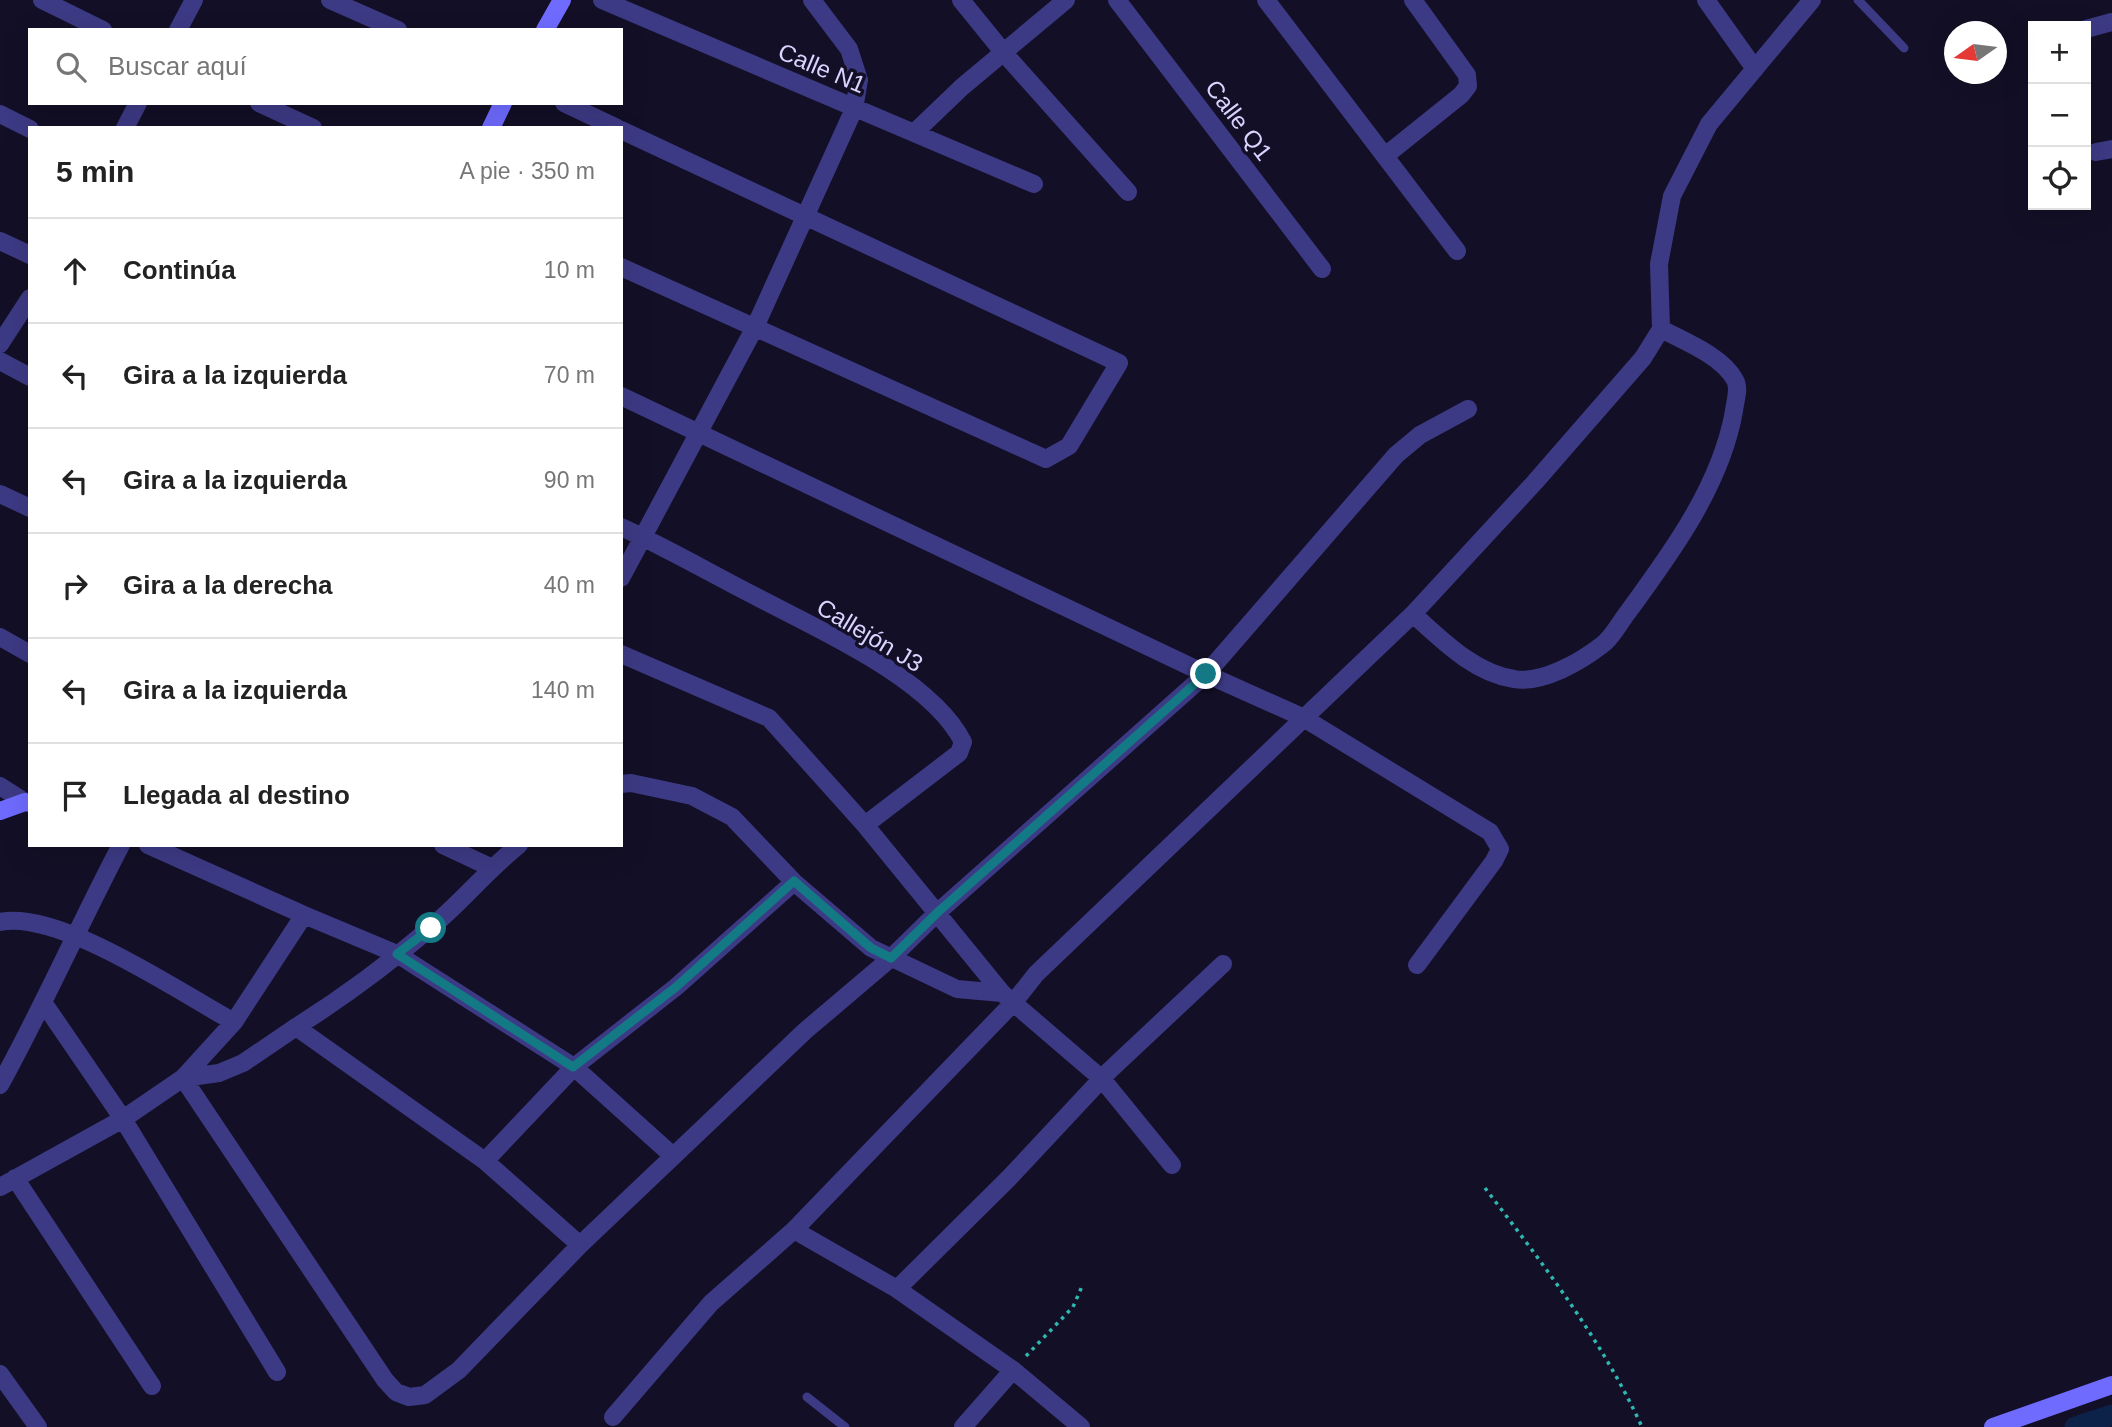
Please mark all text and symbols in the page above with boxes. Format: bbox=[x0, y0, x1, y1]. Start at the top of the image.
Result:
north arrow bbox=[1944, 21, 2007, 84]
map controls bbox=[2028, 21, 2091, 210]
button: + bbox=[2028, 21, 2091, 84]
search box bbox=[28, 28, 623, 105]
street label: Calle N1 bbox=[774, 38, 870, 98]
icon: search bbox=[52, 48, 90, 86]
text: Buscar aquí bbox=[108, 51, 247, 81]
street label: Calle Q1 bbox=[1200, 75, 1278, 165]
button: − bbox=[2028, 84, 2091, 147]
button: locate bbox=[2028, 147, 2091, 210]
text: 5 min bbox=[56, 155, 134, 188]
text: A pie · 350 m bbox=[459, 158, 595, 184]
icon: ahead bbox=[56, 252, 94, 290]
text: Continúa bbox=[123, 255, 236, 285]
text: 10 m bbox=[544, 257, 595, 283]
icon: left bbox=[56, 357, 94, 395]
text: Gira a la izquierda bbox=[123, 360, 347, 390]
text: 70 m bbox=[544, 362, 595, 388]
icon: left bbox=[56, 462, 94, 500]
text: Gira a la izquierda bbox=[123, 465, 347, 495]
text: 90 m bbox=[544, 467, 595, 493]
icon: right bbox=[56, 567, 94, 605]
text: Gira a la derecha bbox=[123, 570, 333, 600]
text: 40 m bbox=[544, 572, 595, 598]
street label: Callejón J3 bbox=[812, 593, 928, 677]
route end bbox=[1190, 658, 1221, 689]
icon: left bbox=[56, 672, 94, 710]
text: Gira a la izquierda bbox=[123, 675, 347, 705]
text: 140 m bbox=[531, 677, 595, 703]
icon: arrive bbox=[56, 777, 94, 815]
text: Llegada al destino bbox=[123, 780, 350, 810]
route start bbox=[415, 912, 446, 943]

